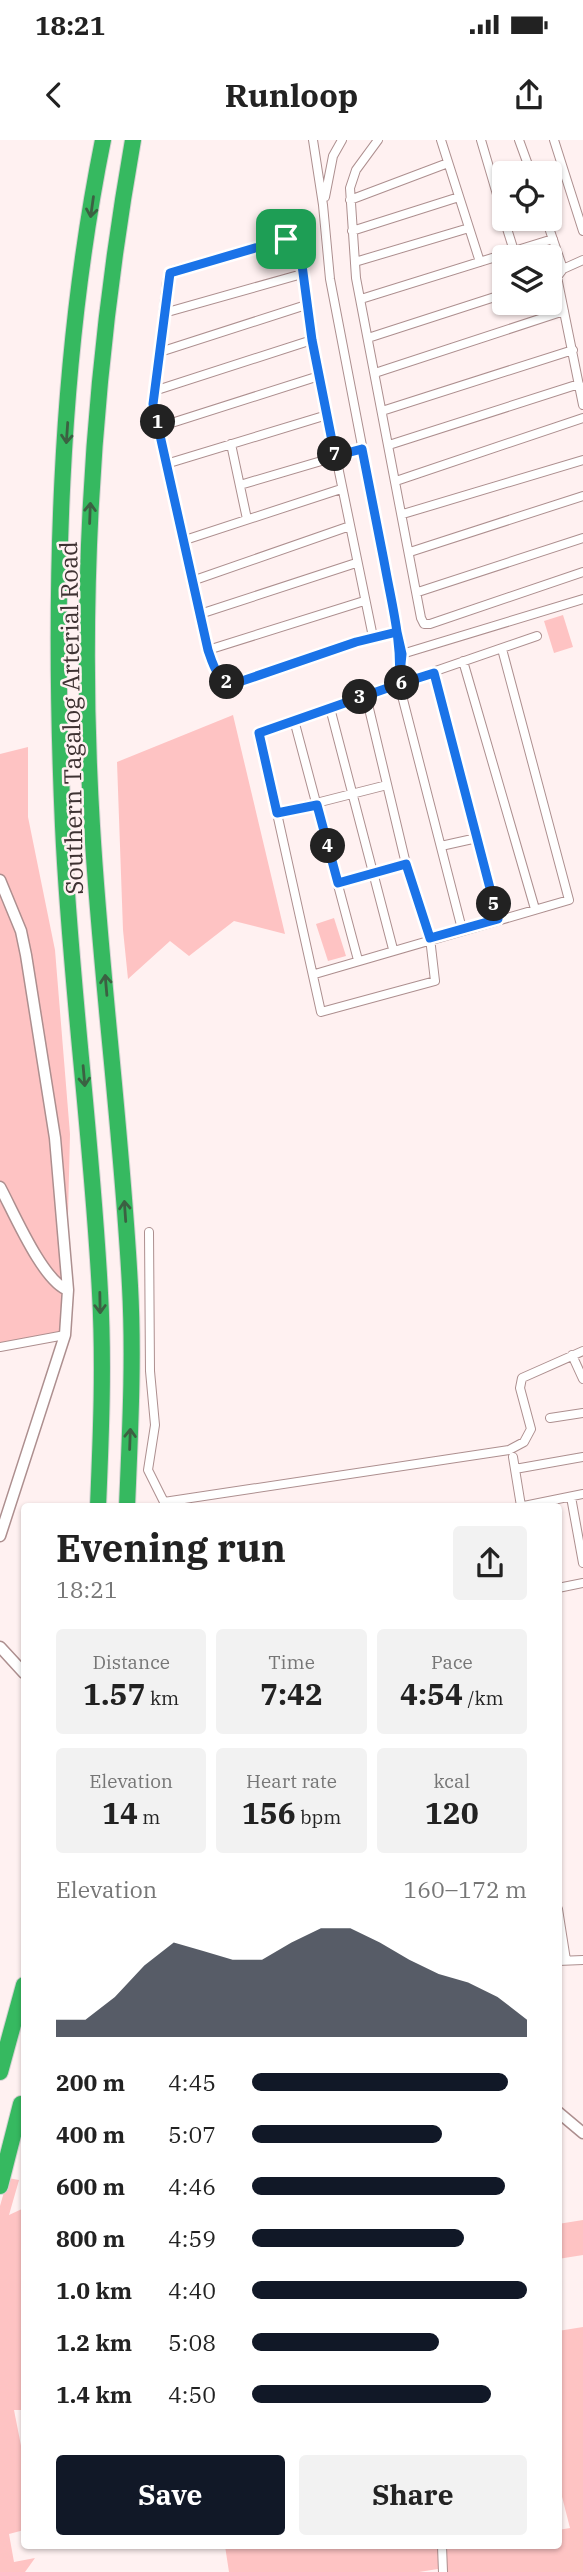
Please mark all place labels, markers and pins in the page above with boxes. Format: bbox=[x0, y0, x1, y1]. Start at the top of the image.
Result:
pin bbox=[256, 209, 316, 269]
pin: 1 bbox=[140, 404, 176, 440]
pin: 7 bbox=[318, 436, 352, 472]
pin: 2 bbox=[210, 664, 244, 700]
pin: 6 bbox=[384, 666, 420, 700]
pin: 3 bbox=[342, 680, 378, 714]
pin: 4 bbox=[310, 828, 346, 864]
pin: 5 bbox=[476, 886, 512, 922]

